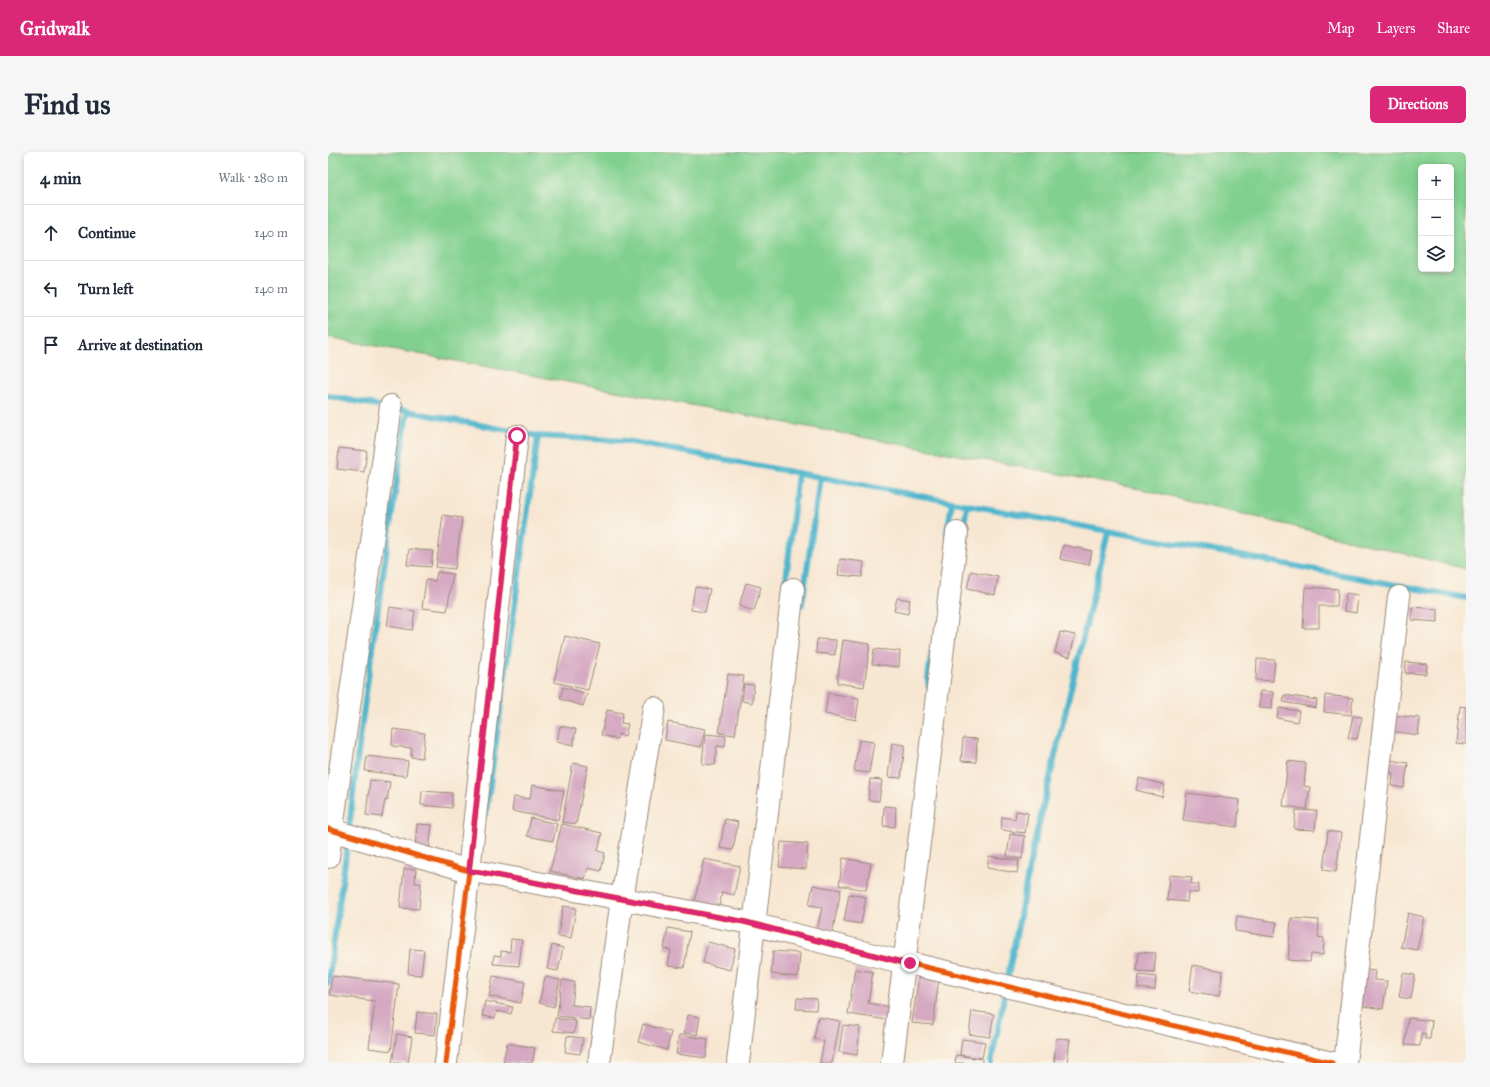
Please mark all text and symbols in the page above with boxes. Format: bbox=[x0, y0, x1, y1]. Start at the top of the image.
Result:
text: Gridwalk bbox=[20, 17, 90, 40]
text: Map bbox=[1327, 20, 1355, 37]
text: Layers bbox=[1377, 20, 1415, 37]
text: Share bbox=[1437, 20, 1470, 37]
button: Directions bbox=[1370, 86, 1466, 123]
text: Find us bbox=[24, 87, 110, 122]
map controls bbox=[1418, 164, 1454, 272]
button: + bbox=[1418, 164, 1454, 200]
text: 4 min bbox=[40, 168, 81, 189]
text: Walk · 280 m bbox=[218, 170, 288, 186]
button: − bbox=[1418, 200, 1454, 236]
icon: ahead bbox=[40, 222, 62, 244]
text: Continue bbox=[78, 224, 136, 242]
text: 140 m bbox=[254, 225, 288, 241]
button: layers bbox=[1418, 236, 1454, 272]
icon: left bbox=[40, 278, 62, 300]
text: Turn left bbox=[78, 280, 134, 298]
text: 140 m bbox=[254, 281, 288, 297]
icon: arrive bbox=[40, 334, 62, 356]
text: Arrive at destination bbox=[78, 336, 203, 354]
route start bbox=[508, 427, 526, 445]
route end bbox=[901, 954, 919, 972]

